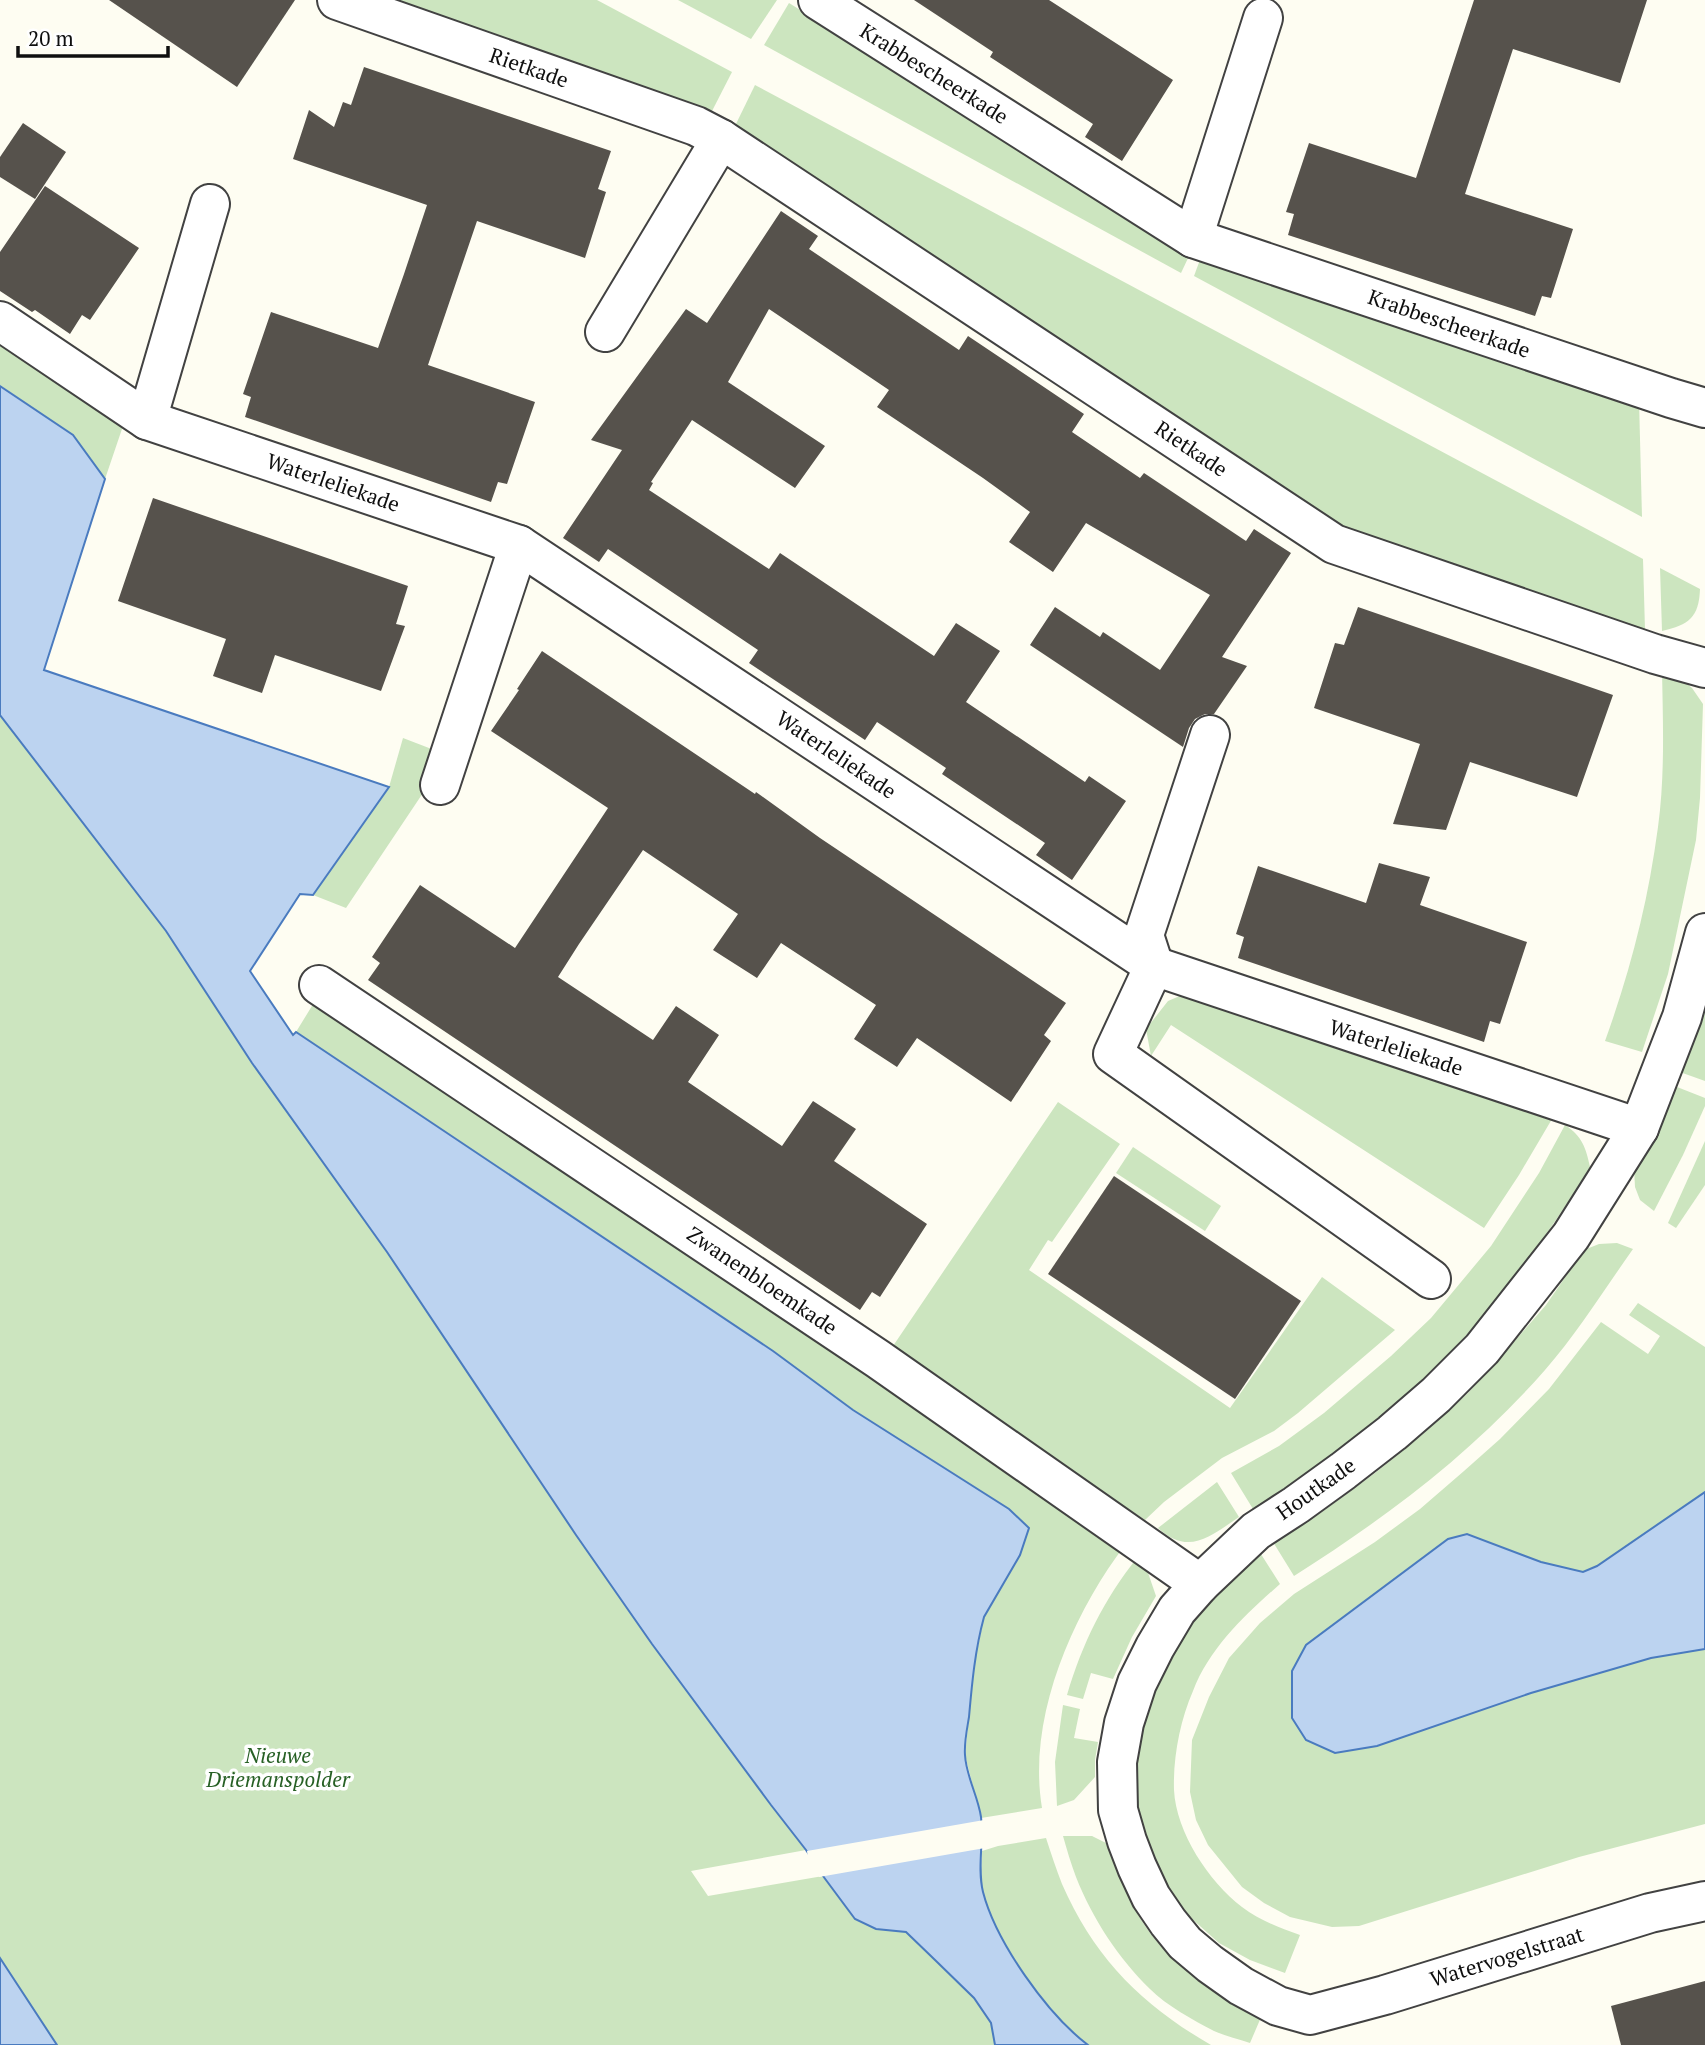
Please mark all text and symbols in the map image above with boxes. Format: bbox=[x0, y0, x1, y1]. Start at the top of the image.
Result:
scale bar bbox=[18, 14, 168, 58]
street label: Krabbescheerkade bbox=[855, 16, 1014, 130]
text: 20 m bbox=[28, 24, 74, 52]
street label: Rietkade bbox=[486, 41, 573, 94]
street label: Krabbescheerkade bbox=[1365, 282, 1534, 364]
street label: Rietkade bbox=[1150, 414, 1233, 483]
street label: Waterleliekade bbox=[263, 446, 404, 518]
street label: Waterleliekade bbox=[771, 704, 902, 805]
street label: Waterleliekade bbox=[1326, 1012, 1467, 1082]
street label: Zwanenbloemkade bbox=[682, 1219, 843, 1341]
street label: Houtkade bbox=[1270, 1451, 1360, 1526]
park label: Nieuwe Driemanspolder bbox=[205, 1741, 351, 1793]
street label: Watervogelstraat bbox=[1426, 1919, 1587, 1993]

